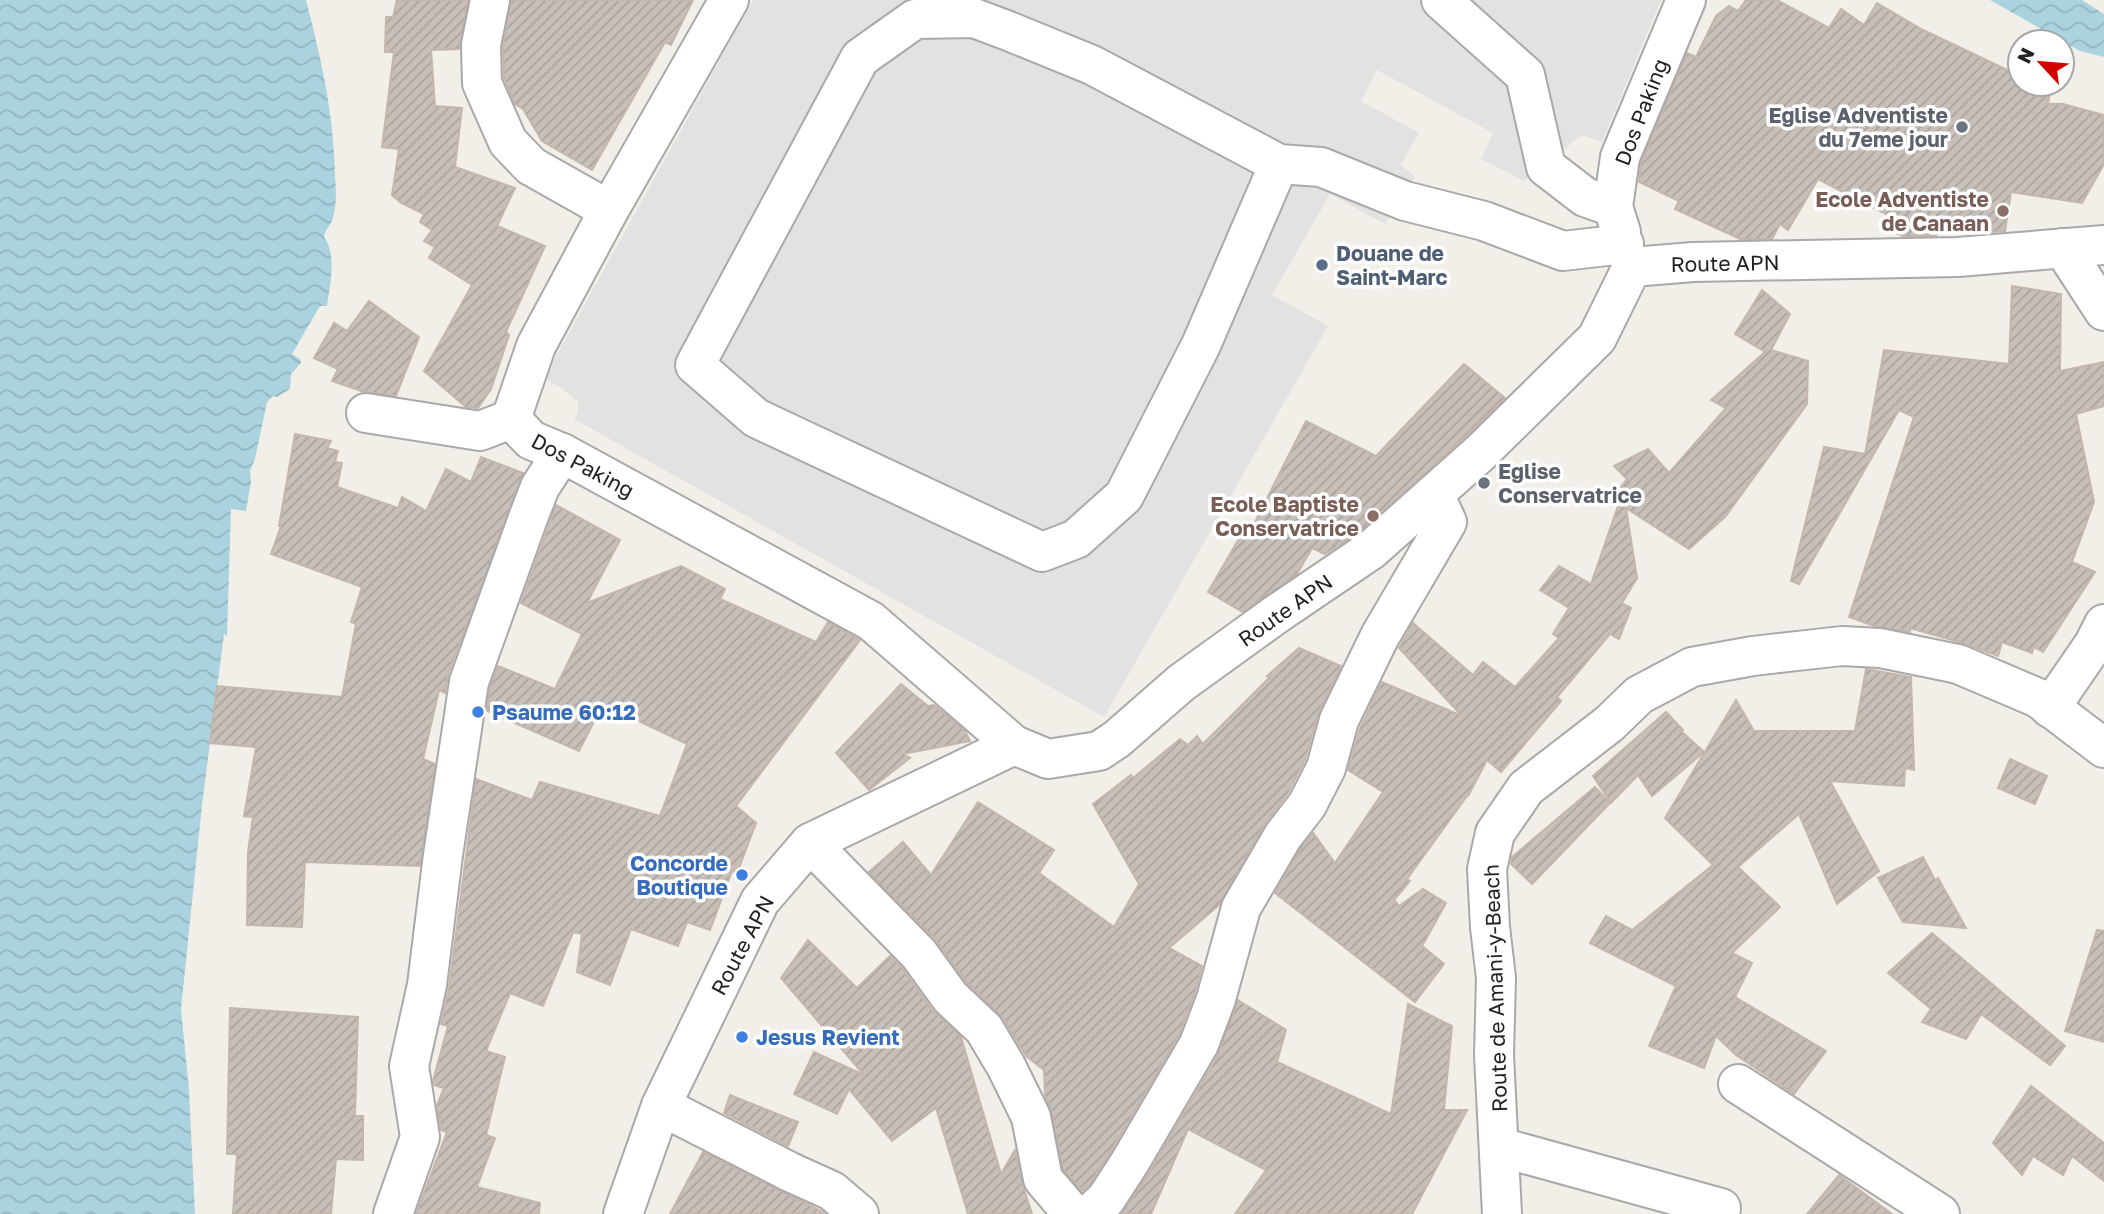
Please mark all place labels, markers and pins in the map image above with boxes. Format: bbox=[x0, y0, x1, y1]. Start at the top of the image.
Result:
place label: Eglise Adventiste du 7eme jour bbox=[1768, 102, 1948, 152]
marker: Eglise Adventiste du 7eme jour bbox=[1954, 119, 1970, 135]
place label: Ecole Adventiste de Canaan bbox=[1815, 186, 1989, 236]
marker: Ecole Adventiste de Canaan bbox=[1995, 203, 2011, 219]
place label: Douane de Saint-Marc bbox=[1336, 240, 1448, 290]
marker: Douane de Saint-Marc bbox=[1314, 257, 1330, 273]
place label: Eglise Conservatrice bbox=[1498, 458, 1642, 508]
marker: Eglise Conservatrice bbox=[1476, 475, 1492, 491]
place label: Ecole Baptiste Conservatrice bbox=[1210, 491, 1359, 541]
marker: Ecole Baptiste Conservatrice bbox=[1365, 508, 1381, 524]
place label: Psaume 60:12 bbox=[492, 699, 636, 725]
marker: Psaume 60:12 bbox=[470, 704, 486, 720]
place label: Concorde Boutique bbox=[630, 850, 728, 900]
marker: Concorde Boutique bbox=[734, 867, 750, 883]
place label: Jesus Revient bbox=[756, 1024, 900, 1050]
marker: Jesus Revient bbox=[734, 1029, 750, 1045]

